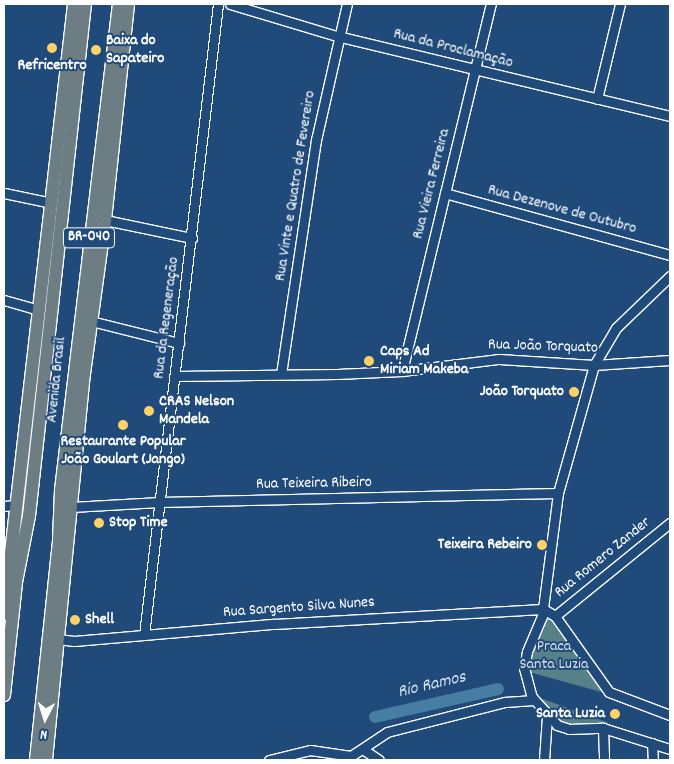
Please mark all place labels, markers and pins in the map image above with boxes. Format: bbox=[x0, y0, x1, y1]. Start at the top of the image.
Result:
place label: Baixa do Sapateiro bbox=[106, 31, 164, 69]
marker: Refricentro bbox=[46, 42, 58, 54]
marker: Baixa do Sapateiro bbox=[90, 44, 102, 56]
place label: Refricentro bbox=[17, 56, 87, 76]
place label: Caps Ad Miriam Makeba bbox=[380, 342, 468, 380]
marker: Caps Ad Miriam Makeba bbox=[362, 354, 376, 368]
place label: João Torquato bbox=[480, 382, 564, 402]
marker: João Torquato bbox=[568, 386, 580, 398]
place label: CRAS Nelson Mandela bbox=[159, 392, 234, 430]
marker: CRAS Nelson Mandela bbox=[143, 405, 155, 417]
marker: Restaurante Popular João Goulart (Jango) bbox=[117, 419, 129, 431]
place label: Restaurante Popular João Goulart (Jango) bbox=[60, 432, 186, 470]
place label: Stop Time bbox=[109, 513, 167, 533]
marker: Stop Time bbox=[93, 517, 105, 529]
place label: Teixeira Rebeiro bbox=[438, 535, 532, 555]
marker: Teixeira Rebeiro bbox=[536, 539, 548, 551]
place label: Shell bbox=[85, 610, 114, 630]
marker: Shell bbox=[69, 614, 81, 626]
place label: Santa Luzia bbox=[536, 704, 605, 724]
marker: Santa Luzia bbox=[609, 708, 621, 720]

